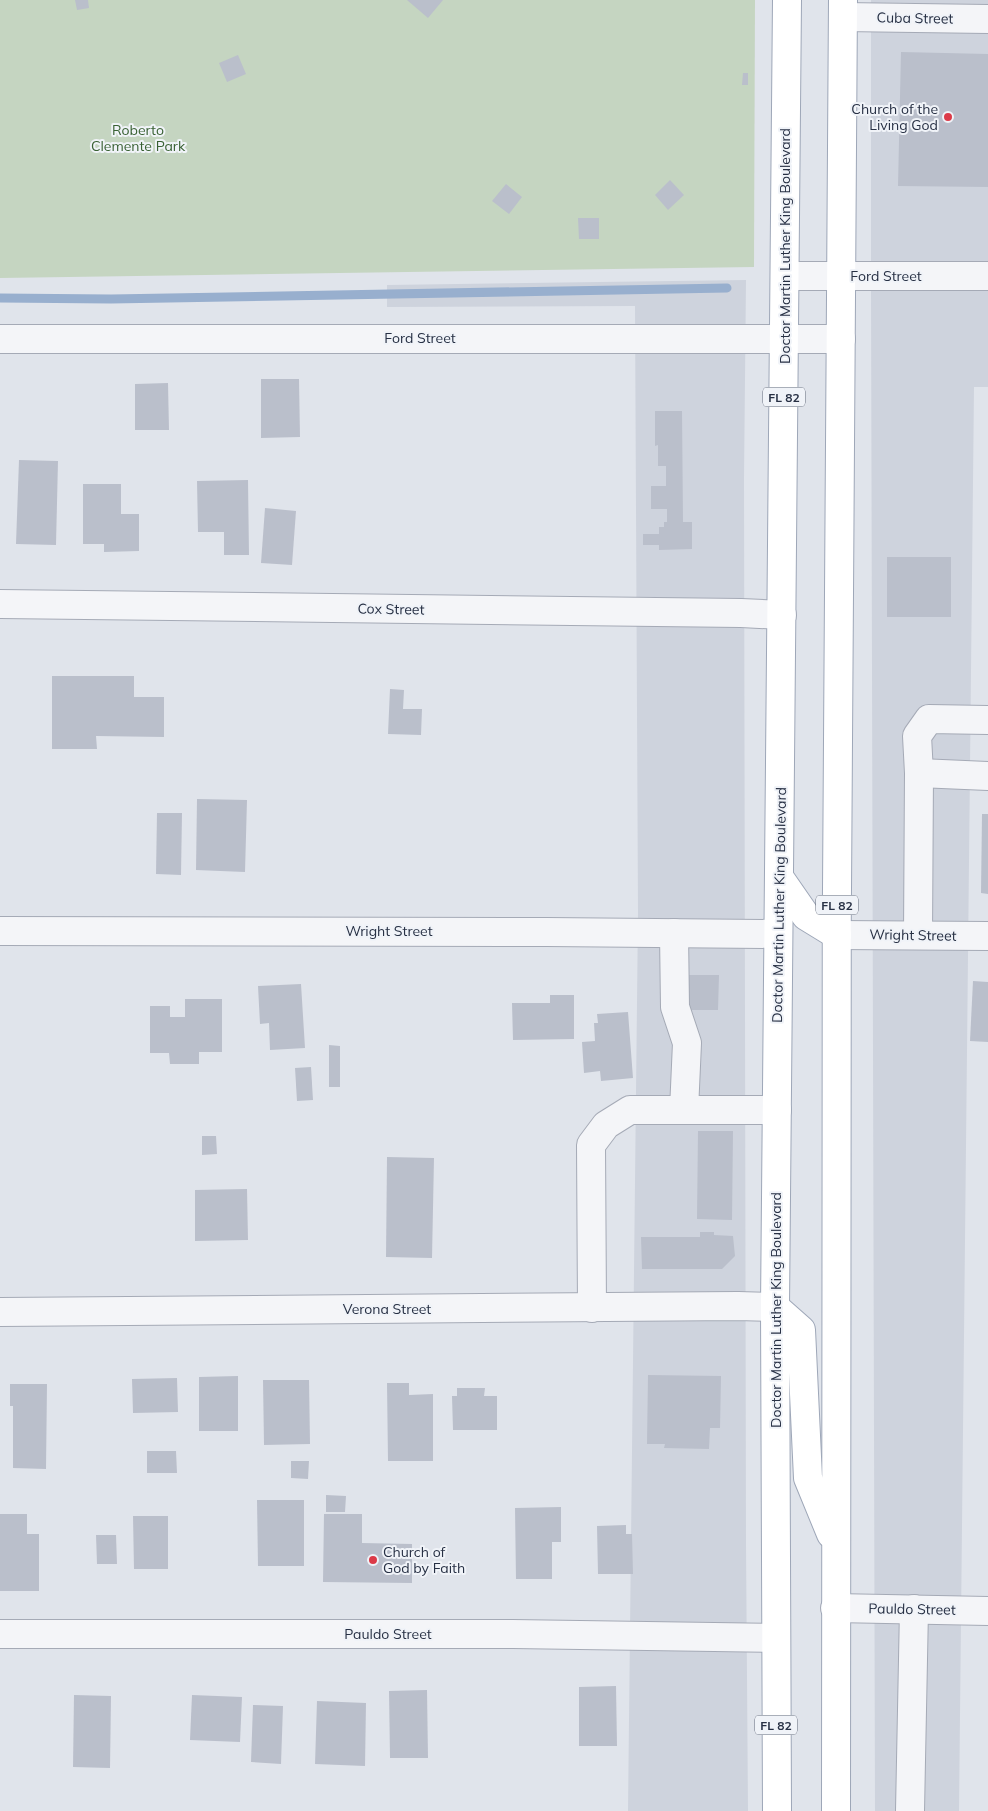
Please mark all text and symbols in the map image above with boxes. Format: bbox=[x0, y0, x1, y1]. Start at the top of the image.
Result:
street label: Cuba Street bbox=[877, 8, 954, 28]
place label: Church of the Living God bbox=[851, 100, 938, 134]
marker: Church of the Living God bbox=[942, 111, 954, 123]
park label: Roberto Clemente Park bbox=[91, 121, 186, 155]
street label: Doctor Martin Luther King Boulevard bbox=[776, 128, 794, 364]
street label: Ford Street bbox=[850, 267, 922, 285]
street label: Ford Street bbox=[384, 329, 456, 347]
road number: FL 82 bbox=[763, 388, 805, 407]
street label: Cox Street bbox=[357, 599, 425, 619]
street label: Doctor Martin Luther King Boulevard bbox=[768, 787, 790, 1023]
road number: FL 82 bbox=[816, 896, 858, 914]
street label: Wright Street bbox=[345, 922, 433, 940]
street label: Wright Street bbox=[869, 925, 957, 945]
street label: Doctor Martin Luther King Boulevard bbox=[767, 1192, 785, 1428]
street label: Verona Street bbox=[343, 1300, 431, 1318]
place label: Church of God by Faith bbox=[383, 1543, 465, 1577]
marker: Church of God by Faith bbox=[367, 1554, 379, 1566]
street label: Pauldo Street bbox=[868, 1599, 956, 1619]
street label: Pauldo Street bbox=[344, 1625, 432, 1643]
road number: FL 82 bbox=[755, 1716, 797, 1734]

